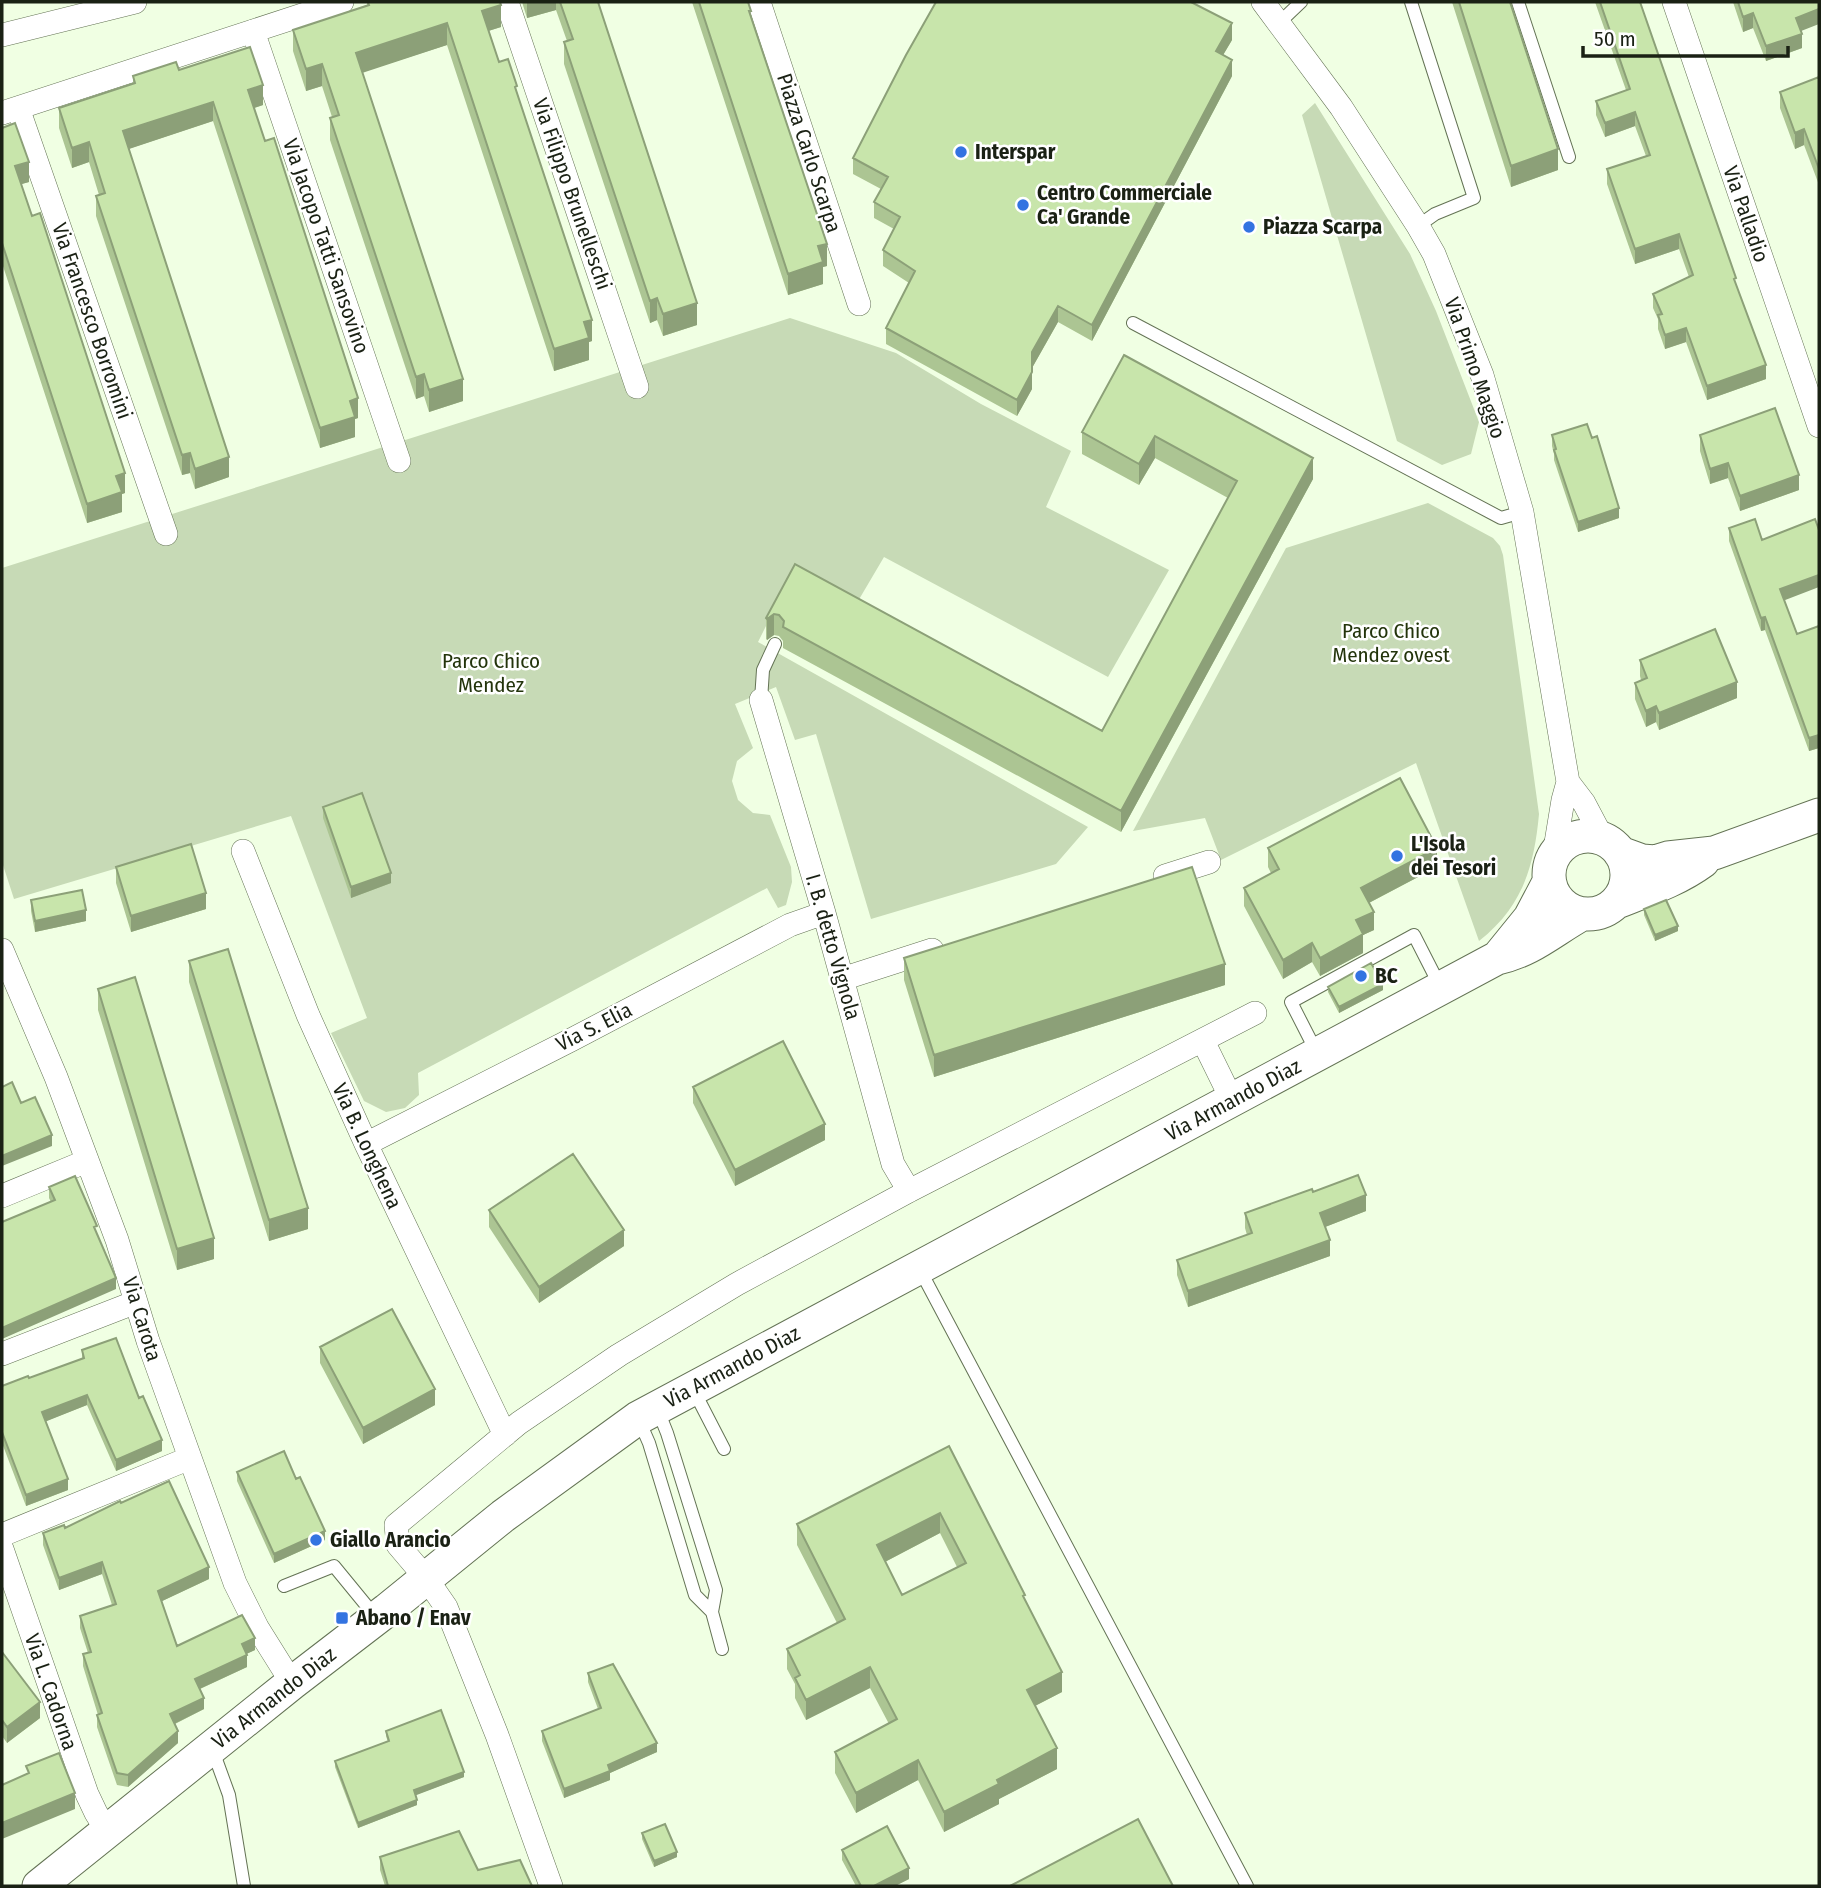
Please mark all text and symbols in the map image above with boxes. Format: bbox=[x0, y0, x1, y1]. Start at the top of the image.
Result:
scale bar bbox=[1583, 14, 1788, 58]
text: 50 m bbox=[1594, 26, 1636, 52]
street label: Piazza Carlo Scarpa bbox=[771, 70, 847, 236]
street label: Via Filippo Brunelleschi bbox=[527, 95, 617, 293]
street label: Via Jacopo Tatti Sansovino bbox=[277, 135, 375, 357]
place label: Interspar bbox=[975, 139, 1056, 165]
marker: Interspar bbox=[953, 144, 969, 160]
street label: Via Palladio bbox=[1717, 162, 1775, 266]
place label: Centro Commerciale Ca' Grande bbox=[1037, 180, 1212, 230]
marker: Centro Commerciale Ca' Grande bbox=[1015, 197, 1031, 213]
place label: Piazza Scarpa bbox=[1263, 214, 1382, 240]
marker: Piazza Scarpa bbox=[1241, 219, 1257, 235]
street label: Via Francesco Borromini bbox=[46, 220, 138, 422]
street label: Via Primo Maggio bbox=[1439, 294, 1511, 442]
park label: Parco Chico Mendez ovest bbox=[1332, 618, 1450, 668]
park label: Parco Chico Mendez bbox=[442, 648, 540, 698]
place label: L'Isola dei Tesori bbox=[1411, 831, 1496, 881]
marker: L'Isola dei Tesori bbox=[1389, 848, 1405, 864]
street label: I. B. detto Vignola bbox=[800, 871, 866, 1023]
place label: BC bbox=[1375, 963, 1398, 989]
marker: BC bbox=[1353, 968, 1369, 984]
street label: Via S. Elia bbox=[552, 997, 636, 1057]
street label: Via Armando Diaz bbox=[1160, 1053, 1306, 1147]
street label: Via B. Longhena bbox=[327, 1079, 407, 1213]
street label: Via Carota bbox=[117, 1274, 167, 1364]
street label: Via Armando Diaz bbox=[659, 1320, 805, 1414]
place label: Giallo Arancio bbox=[330, 1527, 451, 1553]
marker: Giallo Arancio bbox=[308, 1532, 324, 1548]
place label: Abano / Enav bbox=[355, 1605, 471, 1631]
marker: Abano / Enav bbox=[334, 1610, 350, 1626]
street label: Via L. Cadorna bbox=[19, 1630, 83, 1754]
street label: Via Armando Diaz bbox=[207, 1641, 341, 1755]

